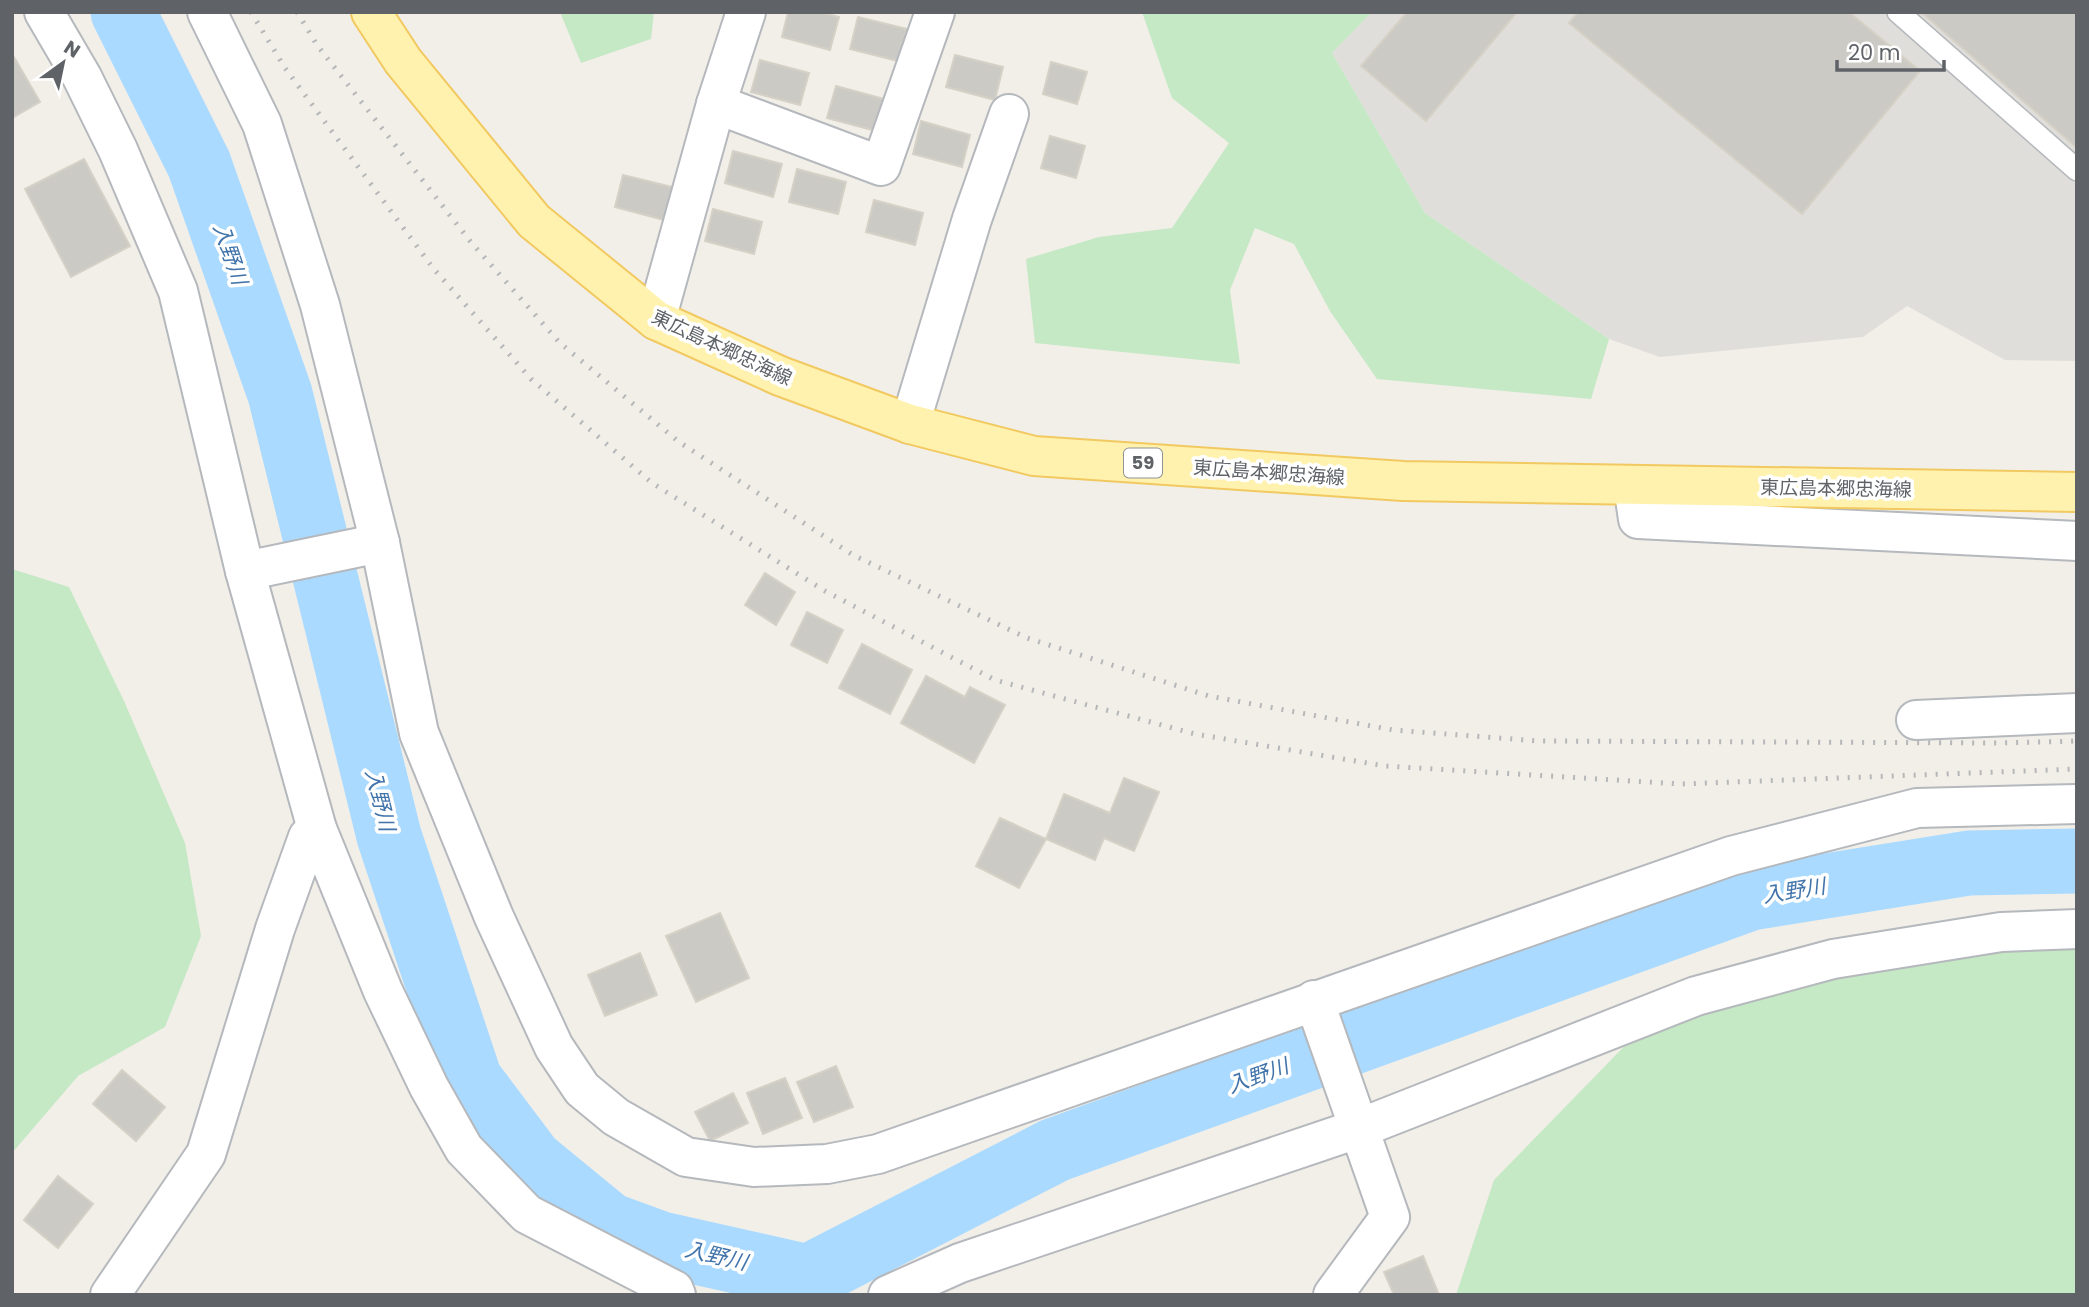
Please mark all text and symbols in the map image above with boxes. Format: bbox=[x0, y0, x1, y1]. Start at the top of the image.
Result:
north arrow bbox=[28, 28, 98, 98]
scale bar bbox=[1837, 28, 1944, 72]
text: N bbox=[59, 34, 85, 64]
text: 20 m bbox=[1848, 38, 1901, 67]
water label: 入野川 bbox=[207, 219, 255, 290]
street label: 東広島本郷忠海線 bbox=[647, 303, 796, 392]
road number: 59 bbox=[1124, 448, 1162, 477]
street label: 東広島本郷忠海線 bbox=[1192, 454, 1346, 491]
street label: 東広島本郷忠海線 bbox=[1760, 474, 1912, 503]
water label: 入野川 bbox=[359, 766, 403, 836]
water label: 入野川 bbox=[1761, 871, 1829, 910]
water label: 入野川 bbox=[1223, 1050, 1294, 1100]
water label: 入野川 bbox=[682, 1234, 752, 1277]

